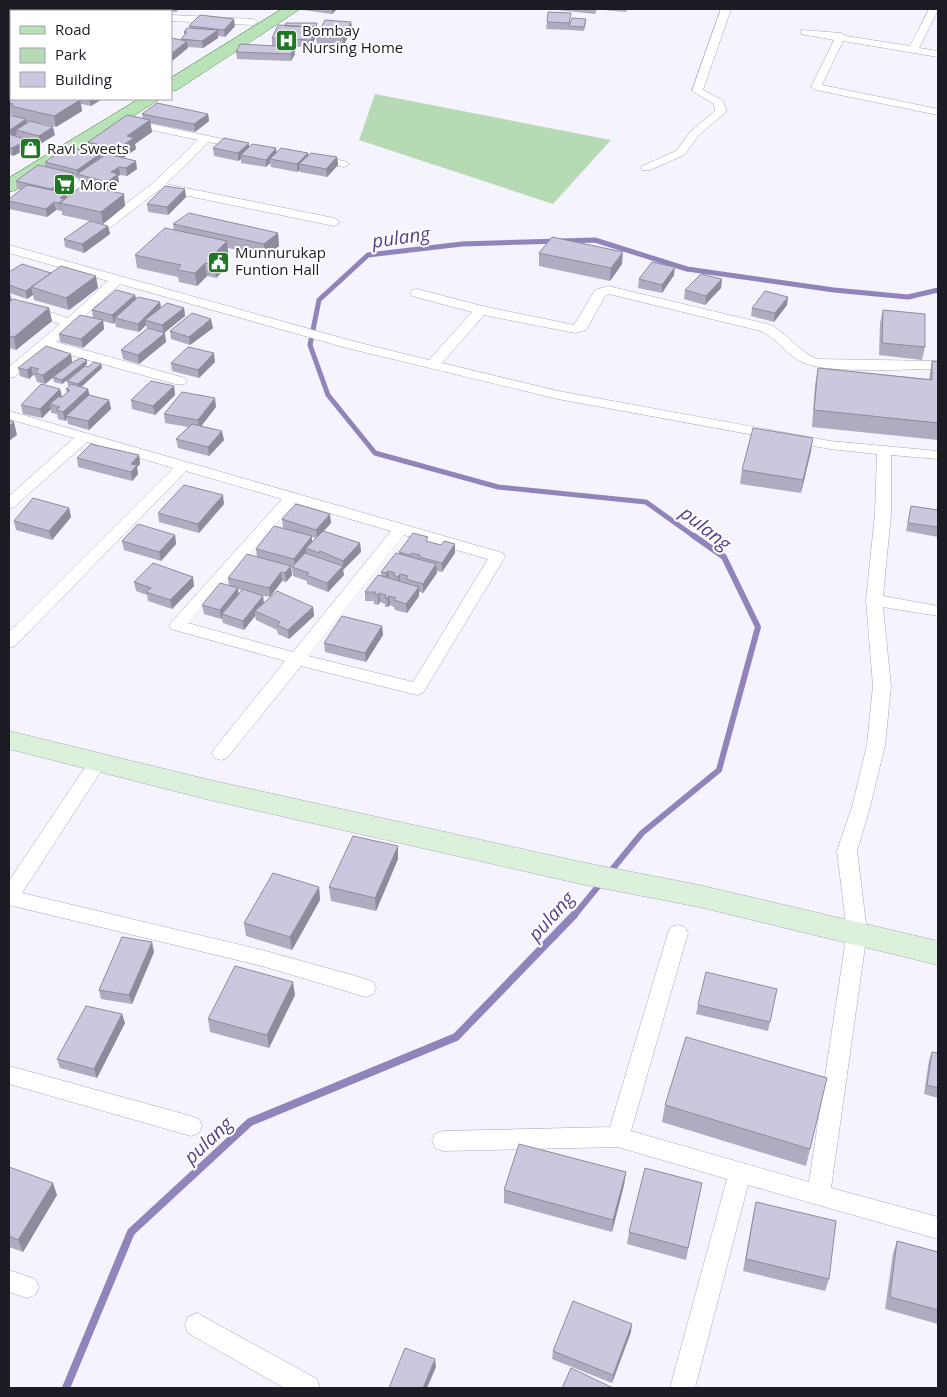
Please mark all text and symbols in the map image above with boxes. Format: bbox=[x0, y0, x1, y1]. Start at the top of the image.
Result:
legend bbox=[10, 10, 172, 100]
text: Road bbox=[55, 19, 91, 39]
place label: Bombay Nursing Home bbox=[302, 20, 403, 57]
hospital icon: Bombay Nursing Home bbox=[274, 28, 298, 52]
text: Park bbox=[55, 44, 86, 64]
text: Building bbox=[55, 69, 112, 89]
shop icon: Ravi Sweets bbox=[19, 137, 43, 161]
place label: Ravi Sweets bbox=[47, 138, 129, 158]
supermarket icon: More bbox=[52, 173, 76, 197]
place label: More bbox=[80, 174, 117, 194]
water label: pulang bbox=[369, 220, 433, 254]
place label: Munnurukap Funtion Hall bbox=[235, 242, 326, 279]
public building icon: Munnurukap Funtion Hall bbox=[207, 250, 231, 274]
water label: pulang bbox=[674, 499, 738, 557]
water label: pulang bbox=[521, 885, 581, 947]
water label: pulang bbox=[177, 1110, 239, 1170]

